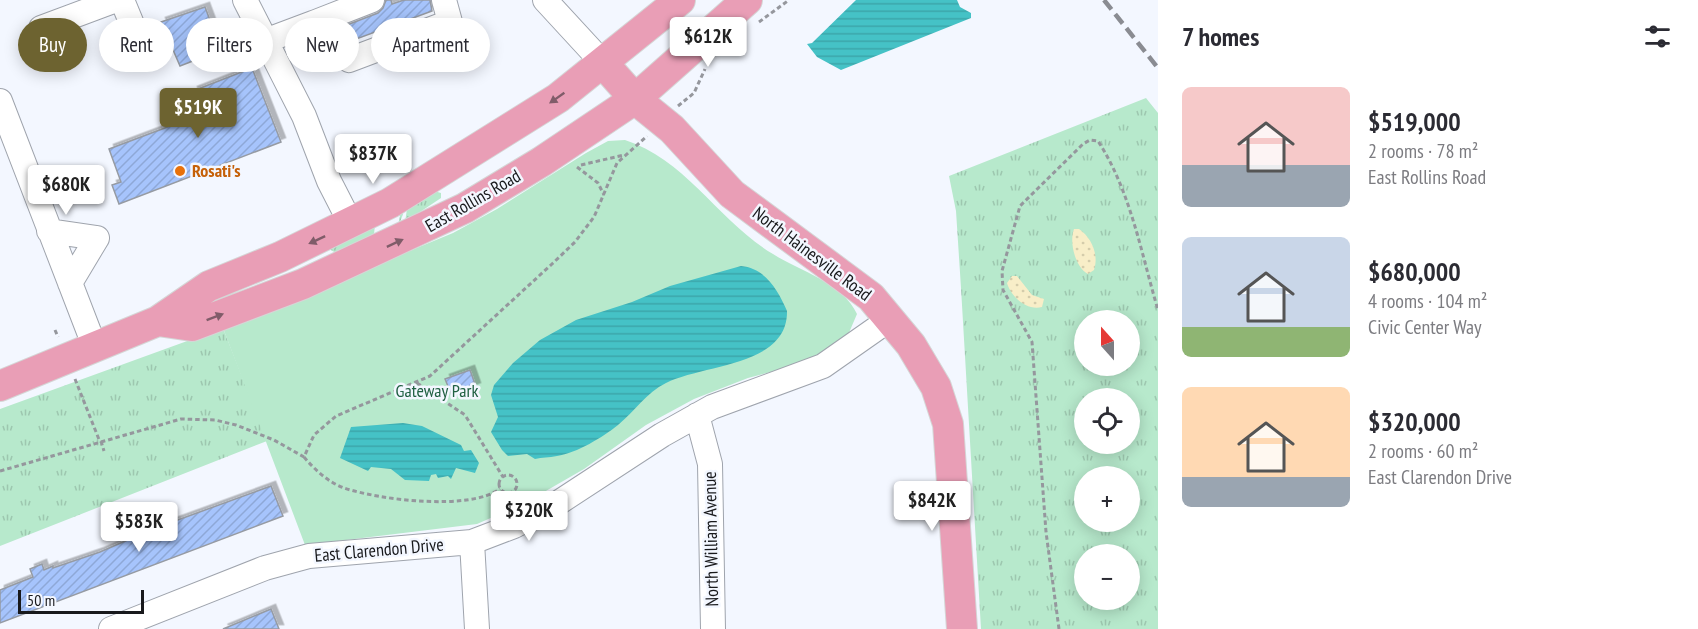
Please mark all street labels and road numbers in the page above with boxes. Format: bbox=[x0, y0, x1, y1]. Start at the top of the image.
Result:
street label: East Rollins Road bbox=[421, 164, 525, 237]
street label: North Hainesville Road bbox=[748, 201, 876, 306]
street label: North William Avenue bbox=[698, 471, 723, 607]
street label: East Clarendon Drive bbox=[313, 532, 445, 567]

